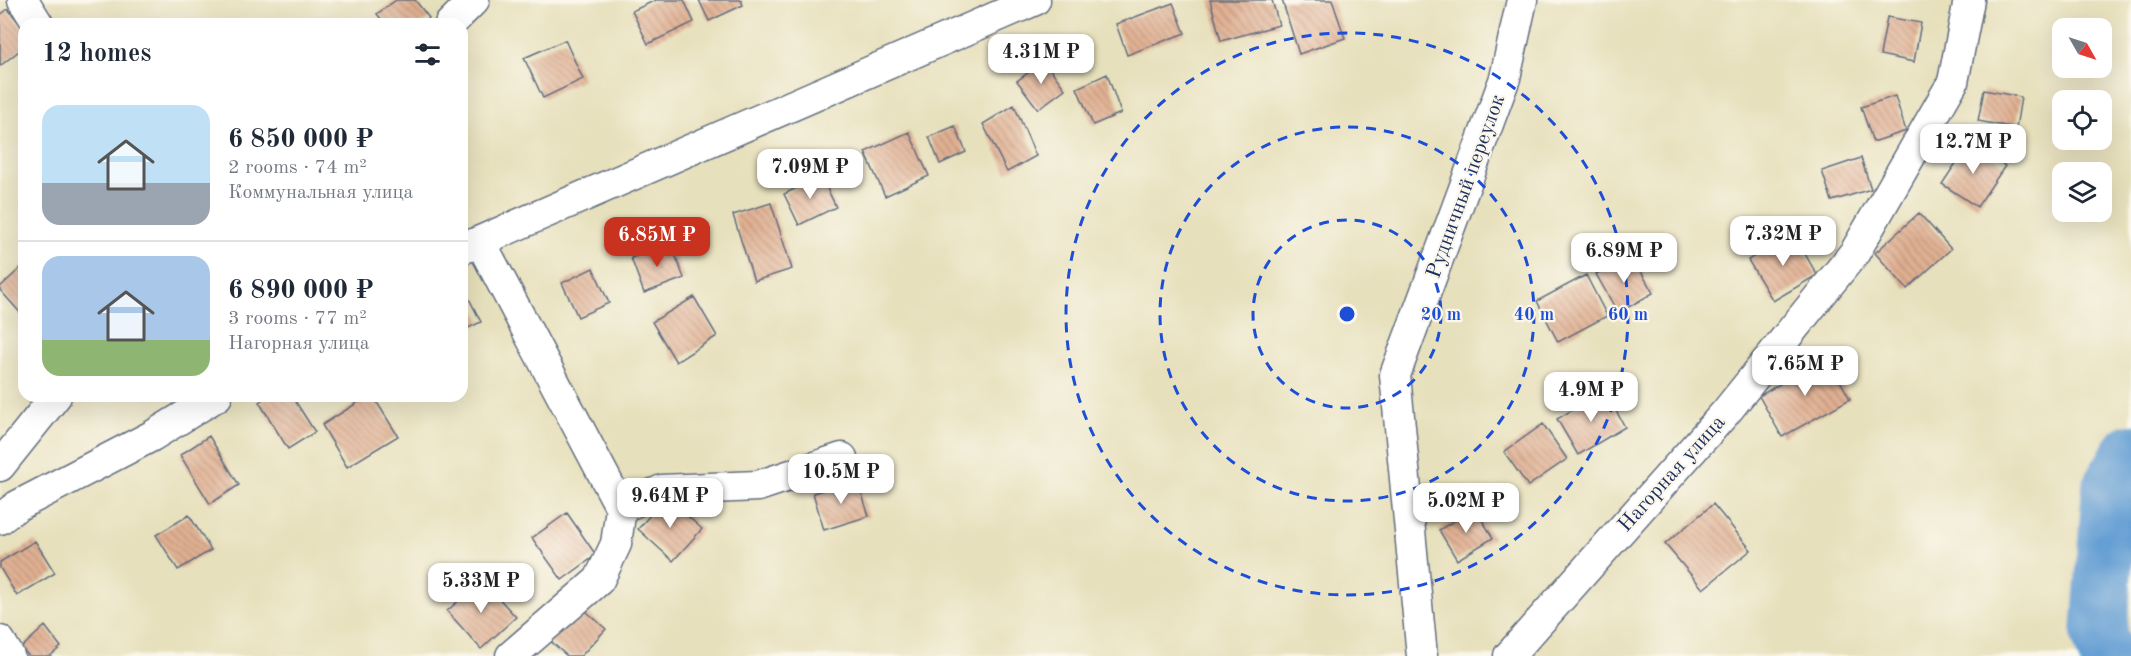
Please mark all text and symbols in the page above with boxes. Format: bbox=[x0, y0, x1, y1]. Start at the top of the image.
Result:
north arrow bbox=[2052, 18, 2112, 78]
map controls bbox=[2052, 18, 2112, 222]
pin: 4.31M ₽ bbox=[986, 34, 1096, 85]
icon: filters bbox=[411, 38, 444, 71]
text: 12 homes bbox=[42, 41, 151, 67]
text: 4.31M ₽ bbox=[1002, 43, 1080, 63]
button: locate bbox=[2052, 90, 2112, 150]
street label: Рудничный переулок bbox=[1423, 91, 1510, 281]
pin: 12.7M ₽ bbox=[1918, 124, 2028, 175]
text: 6 850 000 ₽ bbox=[228, 127, 374, 153]
icon: home bbox=[90, 129, 162, 201]
text: 12.7M ₽ bbox=[1934, 133, 2012, 153]
pin: 7.09M ₽ bbox=[755, 149, 865, 200]
text: 2 rooms · 74 m² bbox=[228, 158, 367, 178]
text: 7.09M ₽ bbox=[771, 158, 849, 178]
button: layers bbox=[2052, 162, 2112, 222]
text: Коммунальная улица bbox=[228, 183, 413, 203]
pin: 7.32M ₽ bbox=[1728, 216, 1838, 267]
pin: 6.85M ₽ bbox=[602, 217, 712, 268]
text: 7.32M ₽ bbox=[1744, 225, 1822, 245]
text: 6.85M ₽ bbox=[618, 226, 696, 246]
pin: 6.89M ₽ bbox=[1569, 233, 1679, 284]
text: 6.89M ₽ bbox=[1585, 242, 1663, 262]
text: 6 890 000 ₽ bbox=[228, 278, 374, 304]
icon: home bbox=[90, 280, 162, 352]
centre of rings bbox=[1337, 304, 1357, 324]
text: 20 m bbox=[1421, 306, 1461, 324]
text: 40 m bbox=[1514, 306, 1554, 324]
text: 60 m bbox=[1608, 306, 1648, 324]
text: 3 rooms · 77 m² bbox=[228, 309, 367, 329]
text: Нагорная улица bbox=[228, 334, 370, 354]
pin: 7.65M ₽ bbox=[1750, 346, 1860, 397]
text: 7.65M ₽ bbox=[1766, 355, 1844, 375]
pin: 4.9M ₽ bbox=[1542, 372, 1640, 423]
text: 4.9M ₽ bbox=[1558, 381, 1624, 401]
street label: Нагорная улица bbox=[1615, 412, 1730, 536]
pin: 10.5M ₽ bbox=[786, 454, 896, 505]
text: 10.5M ₽ bbox=[802, 463, 880, 483]
pin: 9.64M ₽ bbox=[615, 478, 725, 529]
pin: 5.02M ₽ bbox=[1411, 483, 1521, 534]
text: 9.64M ₽ bbox=[631, 487, 709, 507]
text: 5.02M ₽ bbox=[1427, 492, 1505, 512]
pin: 5.33M ₽ bbox=[426, 563, 536, 614]
text: 5.33M ₽ bbox=[442, 572, 520, 592]

